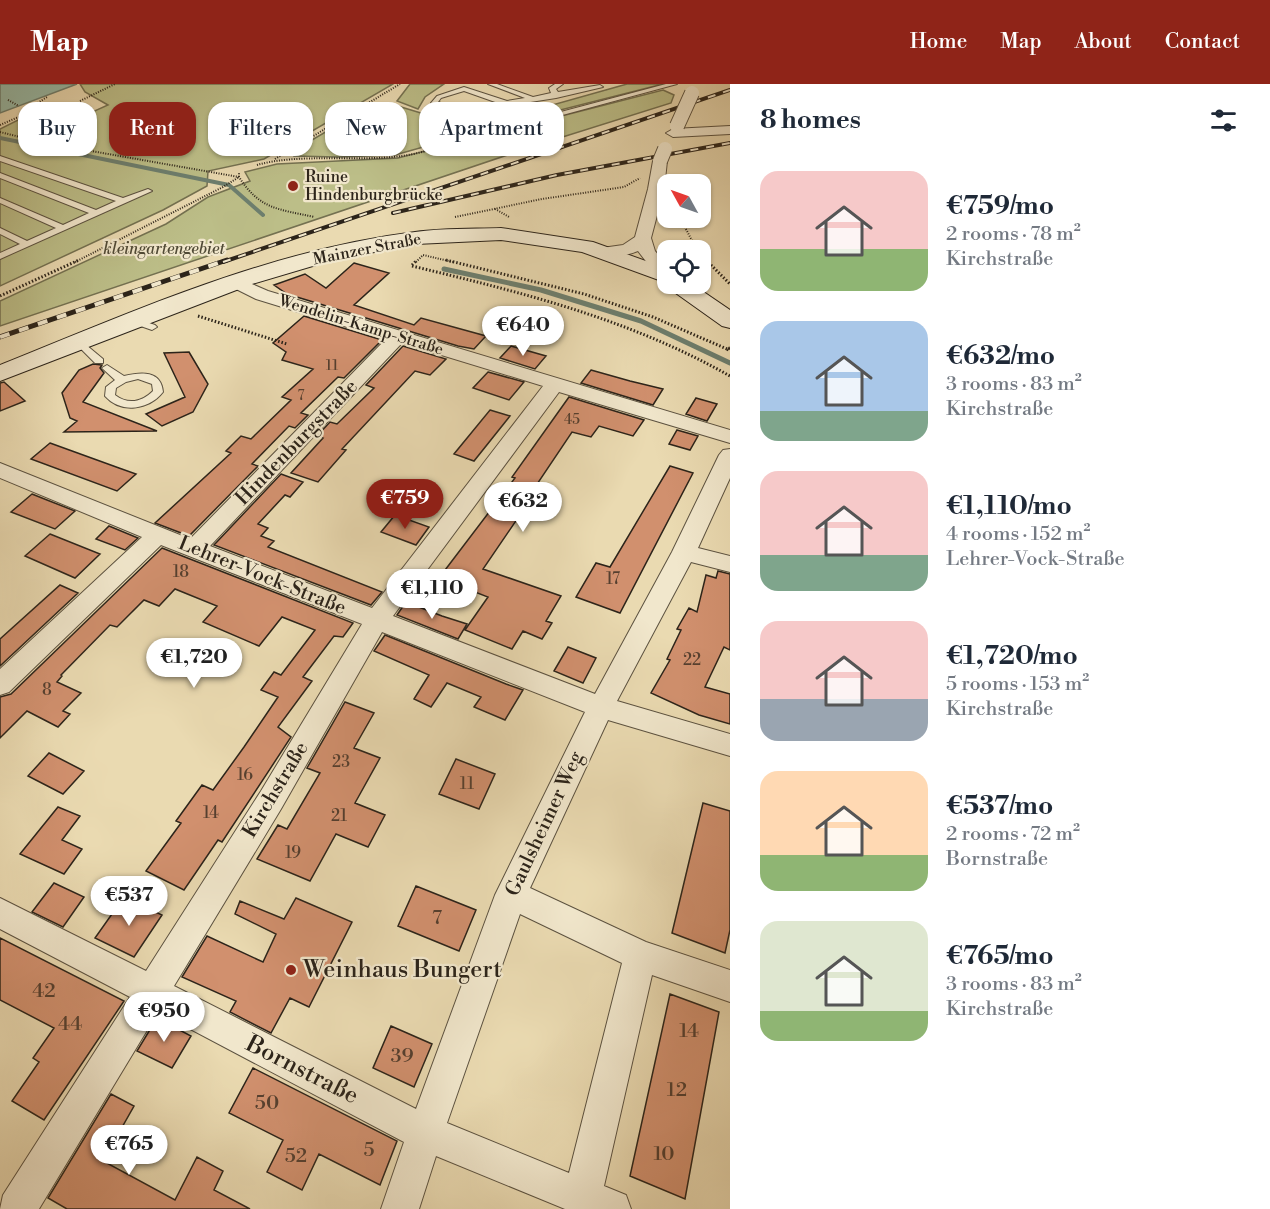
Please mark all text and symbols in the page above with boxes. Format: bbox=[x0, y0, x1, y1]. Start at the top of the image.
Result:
text: Map bbox=[30, 25, 89, 60]
text: Home bbox=[910, 29, 967, 55]
text: Map bbox=[1000, 29, 1042, 55]
text: About bbox=[1075, 29, 1132, 55]
text: Contact bbox=[1165, 29, 1240, 55]
chip: Buy bbox=[18, 102, 97, 156]
chip: Rent bbox=[109, 102, 196, 156]
chip: Filters bbox=[208, 102, 313, 156]
chip: New bbox=[325, 102, 407, 156]
chip: Apartment bbox=[419, 102, 564, 156]
text: 8 homes bbox=[760, 104, 861, 136]
icon: filters bbox=[1207, 104, 1240, 137]
place label: Ruine Hindenburgbrücke bbox=[305, 167, 443, 205]
north arrow bbox=[657, 174, 711, 228]
map controls bbox=[657, 174, 711, 294]
marker: Ruine Hindenburgbrücke bbox=[286, 179, 300, 193]
text: €759/mo bbox=[946, 190, 1054, 222]
icon: home bbox=[808, 195, 880, 267]
text: 2 rooms · 78 m² bbox=[946, 222, 1081, 247]
street label: Mainzer Straße bbox=[311, 229, 423, 269]
park label: kleingartengebiet bbox=[103, 239, 225, 259]
button: locate bbox=[657, 240, 711, 294]
text: Kirchstraße bbox=[946, 247, 1053, 272]
street label: Wendelin-Kamp-Straße bbox=[275, 290, 446, 360]
pin: €640 bbox=[487, 306, 559, 357]
text: €640 bbox=[496, 313, 550, 338]
text: €632/mo bbox=[946, 340, 1055, 372]
icon: home bbox=[808, 345, 880, 417]
house number: 11 bbox=[326, 357, 338, 375]
text: 3 rooms · 83 m² bbox=[946, 372, 1082, 397]
street label: Hindenburgstraße bbox=[231, 375, 363, 511]
house number: 7 bbox=[297, 387, 305, 405]
text: Kirchstraße bbox=[946, 397, 1053, 422]
house number: 45 bbox=[564, 411, 580, 429]
pin: €759 bbox=[369, 479, 441, 530]
pin: €632 bbox=[487, 482, 559, 533]
text: €759 bbox=[380, 486, 430, 511]
text: €632 bbox=[498, 489, 548, 514]
text: €1,110/mo bbox=[946, 490, 1072, 522]
icon: home bbox=[808, 495, 880, 567]
text: 4 rooms · 152 m² bbox=[946, 522, 1090, 547]
street label: Lehrer-Vock-Straße bbox=[174, 531, 350, 621]
text: Lehrer-Vock-Straße bbox=[946, 547, 1125, 572]
house number: 18 bbox=[173, 562, 189, 582]
pin: €1,110 bbox=[383, 569, 481, 620]
house number: 17 bbox=[606, 569, 620, 589]
text: €1,110 bbox=[401, 576, 464, 601]
pin: €1,720 bbox=[145, 638, 243, 689]
text: €1,720/mo bbox=[946, 640, 1078, 672]
text: €1,720 bbox=[160, 645, 228, 670]
icon: home bbox=[808, 645, 880, 717]
house number: 22 bbox=[683, 650, 701, 670]
text: 5 rooms · 153 m² bbox=[946, 672, 1089, 697]
house number: 8 bbox=[42, 680, 52, 700]
text: Kirchstraße bbox=[946, 697, 1053, 722]
street label: Kirchstraße bbox=[238, 738, 314, 842]
street label: Gaulsheimer Weg bbox=[500, 747, 590, 901]
house number: 23 bbox=[332, 752, 350, 772]
house number: 16 bbox=[237, 765, 253, 785]
house number: 11 bbox=[460, 774, 474, 794]
text: €537/mo bbox=[946, 790, 1053, 822]
icon: home bbox=[808, 795, 880, 867]
house number: 14 bbox=[203, 803, 219, 823]
house number: 21 bbox=[331, 806, 347, 826]
text: 2 rooms · 72 m² bbox=[946, 822, 1080, 847]
house number: 19 bbox=[285, 843, 301, 863]
text: Bornstraße bbox=[946, 847, 1048, 872]
pin: €537 bbox=[93, 876, 165, 927]
text: €537 bbox=[105, 883, 153, 908]
house number: 7 bbox=[432, 906, 442, 931]
text: €765/mo bbox=[946, 940, 1054, 972]
icon: home bbox=[808, 945, 880, 1017]
place label: Weinhaus Bungert bbox=[302, 955, 502, 985]
marker: Weinhaus Bungert bbox=[284, 963, 298, 977]
text: 3 rooms · 83 m² bbox=[946, 972, 1082, 997]
house number: 42 bbox=[32, 979, 56, 1004]
pin: €950 bbox=[128, 992, 200, 1043]
text: Kirchstraße bbox=[946, 997, 1053, 1022]
text: €950 bbox=[138, 999, 190, 1024]
house number: 44 bbox=[58, 1012, 82, 1037]
house number: 14 bbox=[679, 1019, 699, 1044]
street label: Bornstraße bbox=[240, 1028, 363, 1111]
house number: 39 bbox=[390, 1044, 414, 1069]
house number: 12 bbox=[667, 1078, 687, 1103]
house number: 50 bbox=[255, 1091, 279, 1116]
pin: €765 bbox=[93, 1125, 165, 1176]
text: €765 bbox=[105, 1132, 153, 1157]
house number: 5 bbox=[363, 1138, 375, 1163]
house number: 10 bbox=[653, 1142, 675, 1167]
house number: 52 bbox=[285, 1144, 307, 1169]

